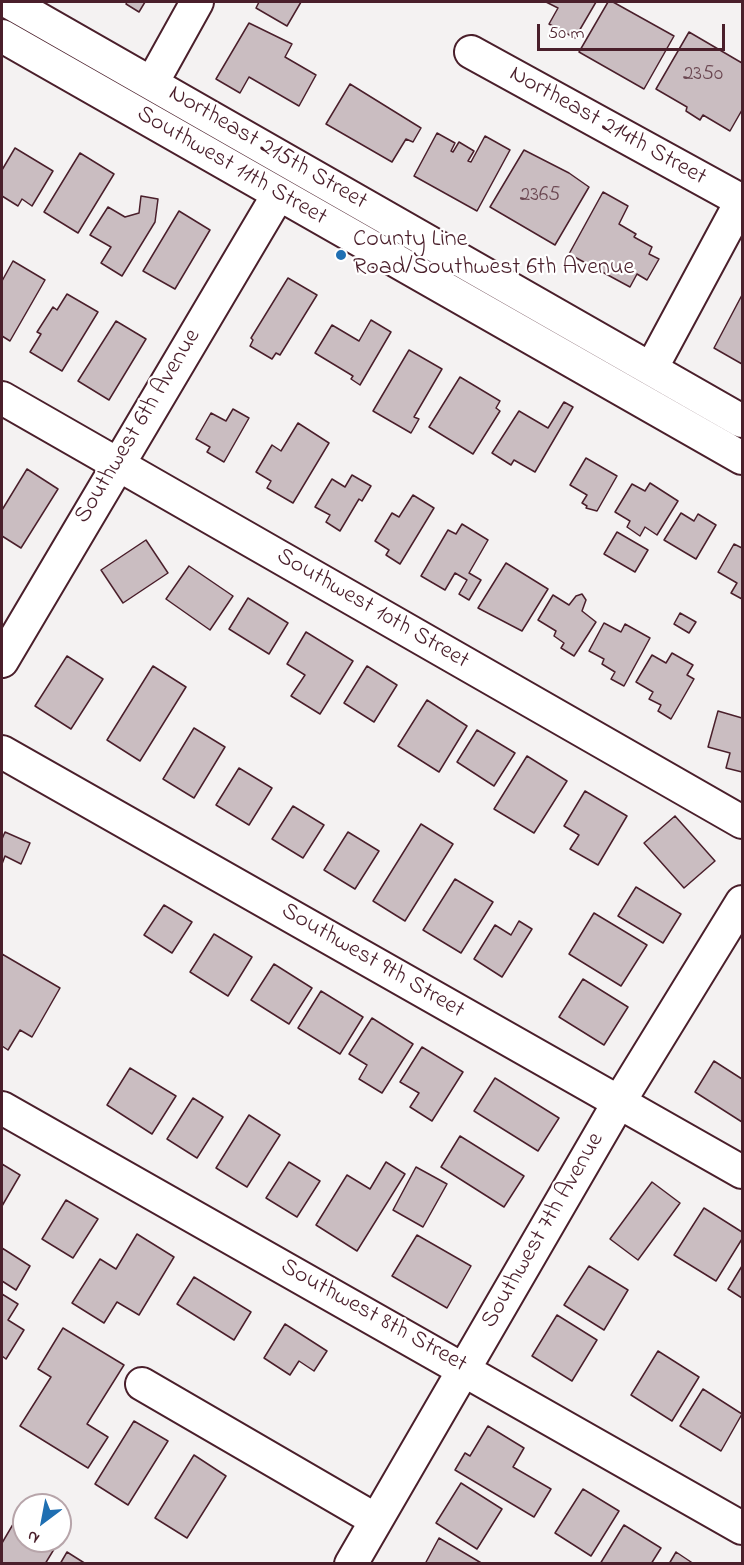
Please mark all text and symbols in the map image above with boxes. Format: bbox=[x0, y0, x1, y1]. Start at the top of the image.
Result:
scale bar bbox=[540, 12, 728, 50]
text: 50 m bbox=[548, 21, 585, 47]
street label: Northeast 214th Street bbox=[503, 61, 711, 193]
house number: 2350 bbox=[683, 63, 723, 89]
street label: Northeast 215th Street bbox=[162, 80, 372, 218]
street label: Southwest 11th Street bbox=[131, 101, 331, 233]
house number: 2365 bbox=[520, 184, 560, 210]
place label: County Line Road/Southwest 6th Avenue bbox=[353, 227, 634, 283]
marker: County Line Road/Southwest 6th Avenue bbox=[334, 248, 348, 262]
street label: Southwest 6th Avenue bbox=[70, 325, 208, 529]
street label: Southwest 10th Street bbox=[271, 543, 473, 677]
street label: Southwest 9th Street bbox=[275, 898, 469, 1026]
street label: Southwest 7th Avenue bbox=[476, 1128, 612, 1334]
street label: Southwest 8th Street bbox=[275, 1254, 471, 1380]
north arrow bbox=[12, 1493, 72, 1553]
text: N bbox=[23, 1524, 44, 1550]

